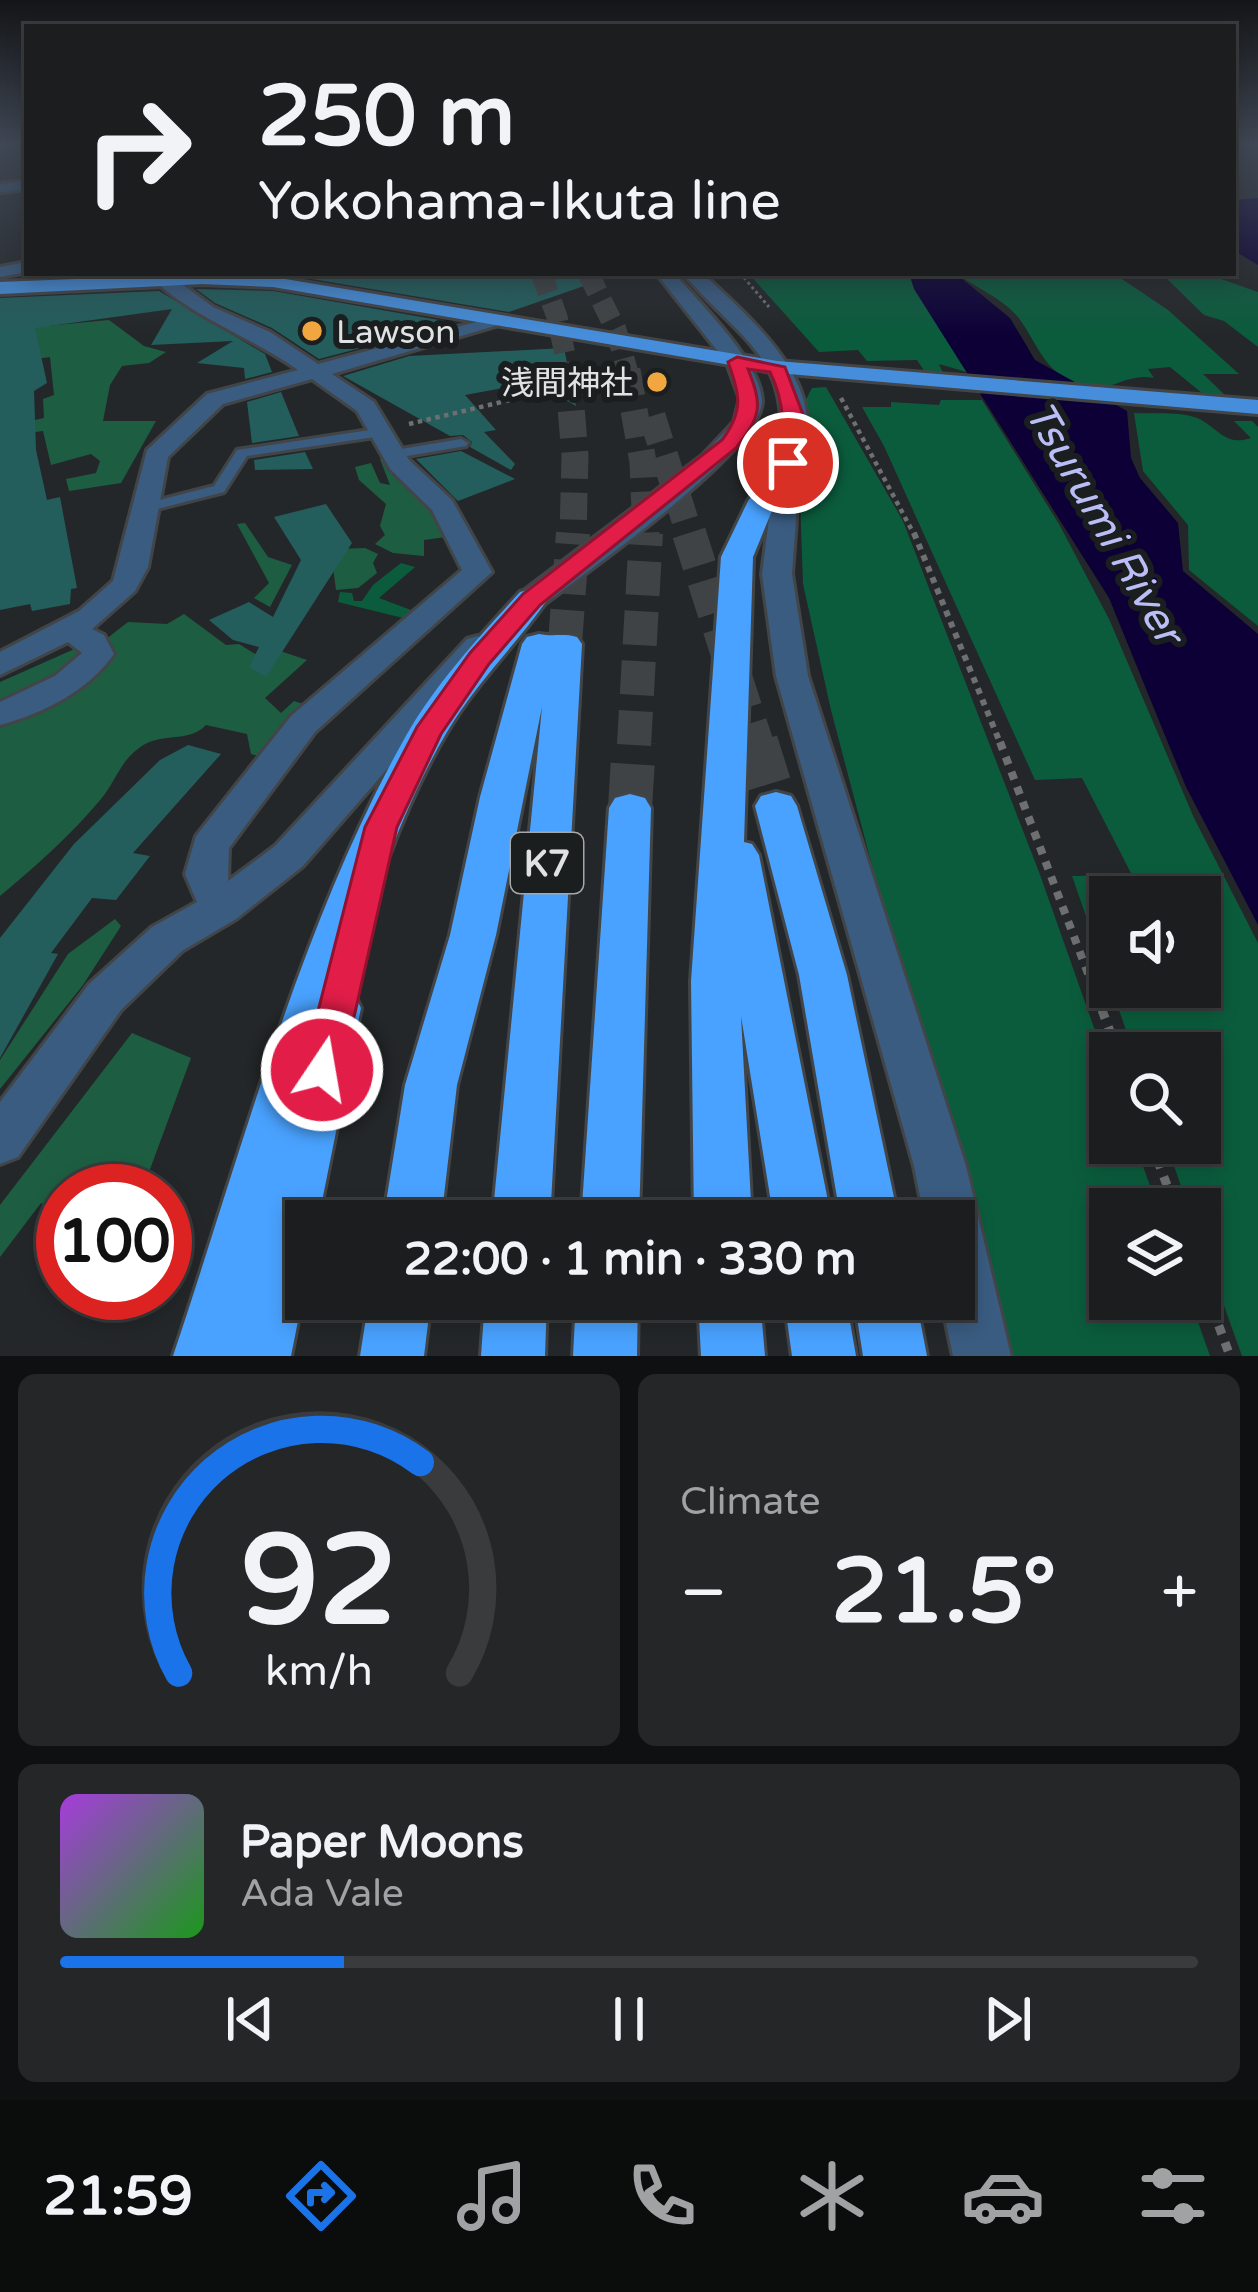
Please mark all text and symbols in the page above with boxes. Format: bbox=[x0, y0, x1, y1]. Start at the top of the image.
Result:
text: 250 m bbox=[258, 67, 515, 168]
icon: right bbox=[60, 72, 216, 228]
text: Yokohama-Ikuta line bbox=[258, 169, 781, 234]
place label: Lawson bbox=[336, 313, 455, 352]
marker: Lawson bbox=[299, 318, 325, 344]
place label: 浅間神社 bbox=[501, 364, 633, 403]
marker: 浅間神社 bbox=[644, 369, 670, 395]
water label: Tsurumi River bbox=[1014, 392, 1196, 657]
pin bbox=[737, 412, 839, 514]
icon: arrive bbox=[755, 430, 821, 496]
road number: K7 bbox=[511, 833, 583, 893]
map controls bbox=[1089, 876, 1221, 1320]
button: sound bbox=[1089, 876, 1221, 1008]
position arrow bbox=[259, 1007, 385, 1133]
button: search bbox=[1089, 1032, 1221, 1164]
speed limit sign: 100 bbox=[36, 1164, 192, 1320]
button: layers bbox=[1089, 1188, 1221, 1320]
text: 22:00 · 1 min · 330 m bbox=[404, 1233, 856, 1287]
text: Climate bbox=[680, 1478, 820, 1525]
text: 92 bbox=[241, 1507, 397, 1658]
text: 21.5° bbox=[831, 1538, 1057, 1647]
text: − bbox=[680, 1553, 727, 1633]
text: + bbox=[1161, 1553, 1198, 1633]
text: km/h bbox=[265, 1646, 373, 1697]
text: Paper Moons bbox=[240, 1816, 524, 1870]
text: Ada Vale bbox=[240, 1870, 404, 1917]
icon: previous bbox=[217, 1986, 283, 2052]
icon: pause bbox=[596, 1986, 662, 2052]
icon: next bbox=[975, 1986, 1041, 2052]
icon: directions bbox=[279, 2154, 363, 2238]
icon: music bbox=[450, 2154, 534, 2238]
icon: phone bbox=[620, 2154, 704, 2238]
icon: climate bbox=[790, 2154, 874, 2238]
icon: car bbox=[961, 2154, 1045, 2238]
icon: filters bbox=[1131, 2154, 1215, 2238]
text: 21:59 bbox=[43, 2164, 193, 2229]

